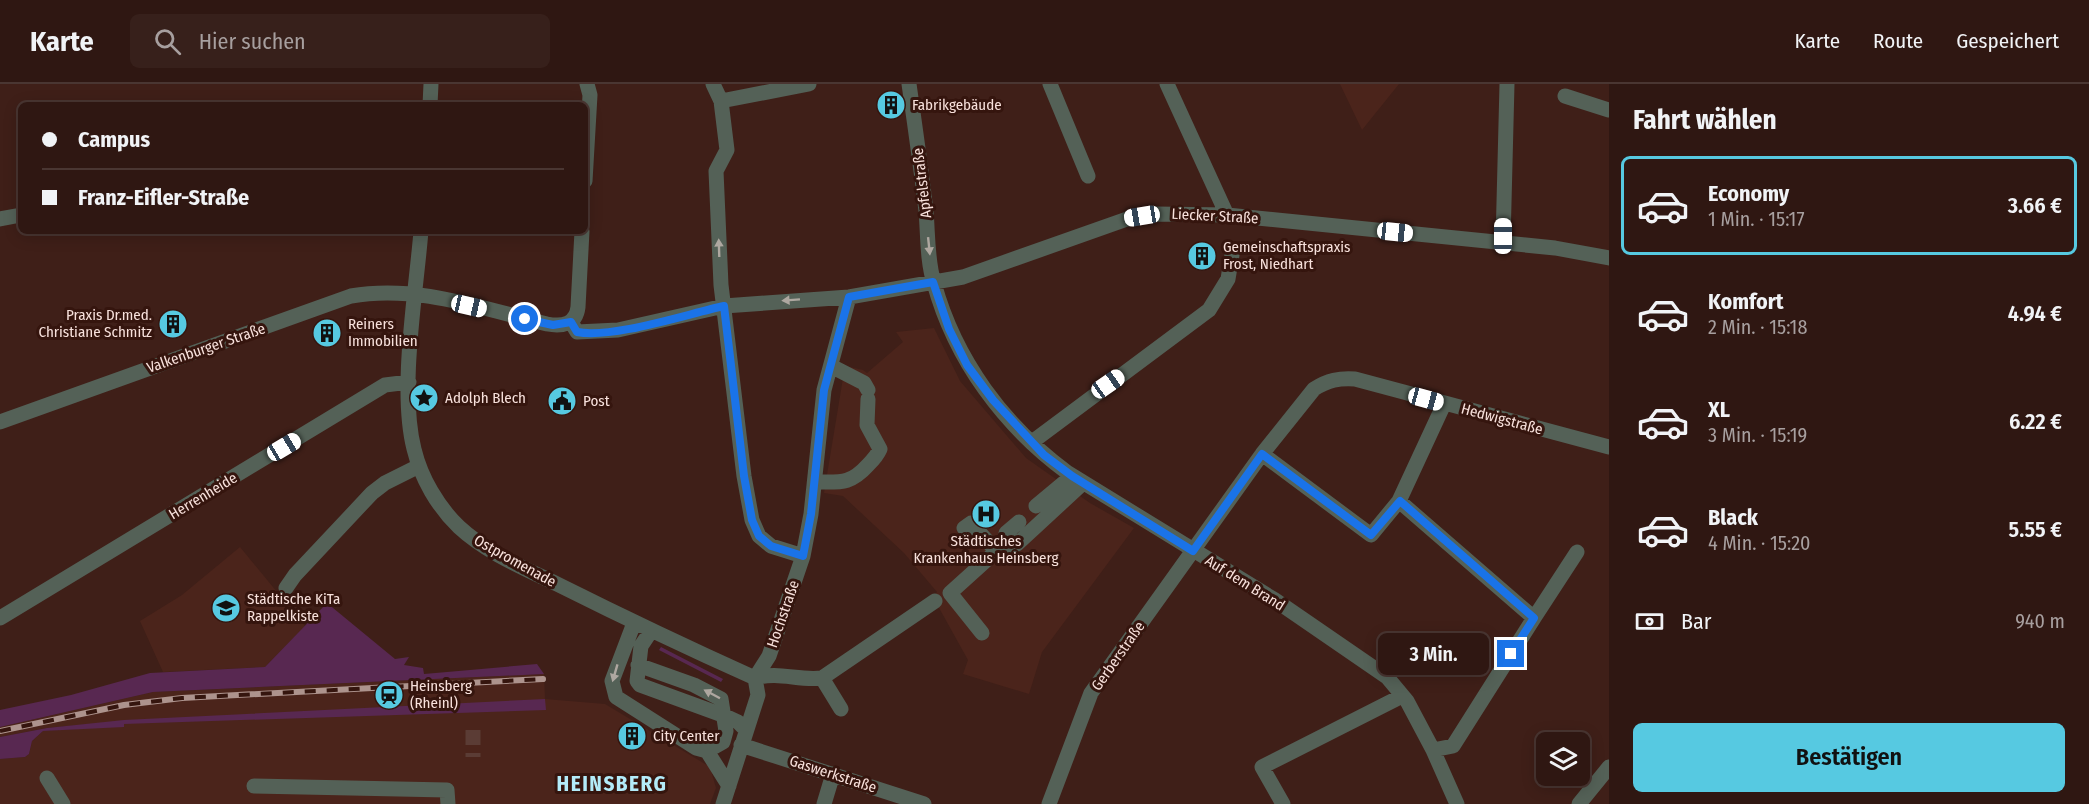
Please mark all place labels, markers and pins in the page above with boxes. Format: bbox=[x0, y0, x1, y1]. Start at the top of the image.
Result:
building icon: Fabrikgebäude bbox=[875, 89, 907, 121]
place label: Fabrikgebäude bbox=[912, 96, 1002, 114]
place label: Gemeinschaftspraxis Frost, Niedhart bbox=[1223, 238, 1350, 273]
building icon: Gemeinschaftspraxis Frost, Niedhart bbox=[1186, 240, 1218, 272]
place label: Praxis Dr.med. Christiane Schmitz bbox=[38, 306, 152, 341]
building icon: Praxis Dr.med. Christiane Schmitz bbox=[157, 308, 189, 340]
place label: Reiners Immobilien bbox=[348, 315, 418, 350]
building icon: Reiners Immobilien bbox=[311, 317, 343, 349]
place icon: Adolph Blech bbox=[408, 382, 440, 414]
public building icon: Post bbox=[546, 385, 578, 417]
place label: Adolph Blech bbox=[445, 389, 526, 407]
place label: Post bbox=[583, 392, 610, 410]
hospital icon: Städtisches Krankenhaus Heinsberg bbox=[970, 498, 1002, 530]
place label: Städtisches Krankenhaus Heinsberg bbox=[913, 532, 1059, 567]
place label: Städtische KiTa Rappelkiste bbox=[247, 590, 340, 625]
school or university icon: Städtische KiTa Rappelkiste bbox=[210, 592, 242, 624]
place label: Heinsberg (Rheinl) bbox=[410, 677, 472, 712]
station icon: Heinsberg (Rheinl) bbox=[373, 679, 405, 711]
building icon: City Center bbox=[616, 720, 648, 752]
place label: City Center bbox=[653, 727, 720, 745]

